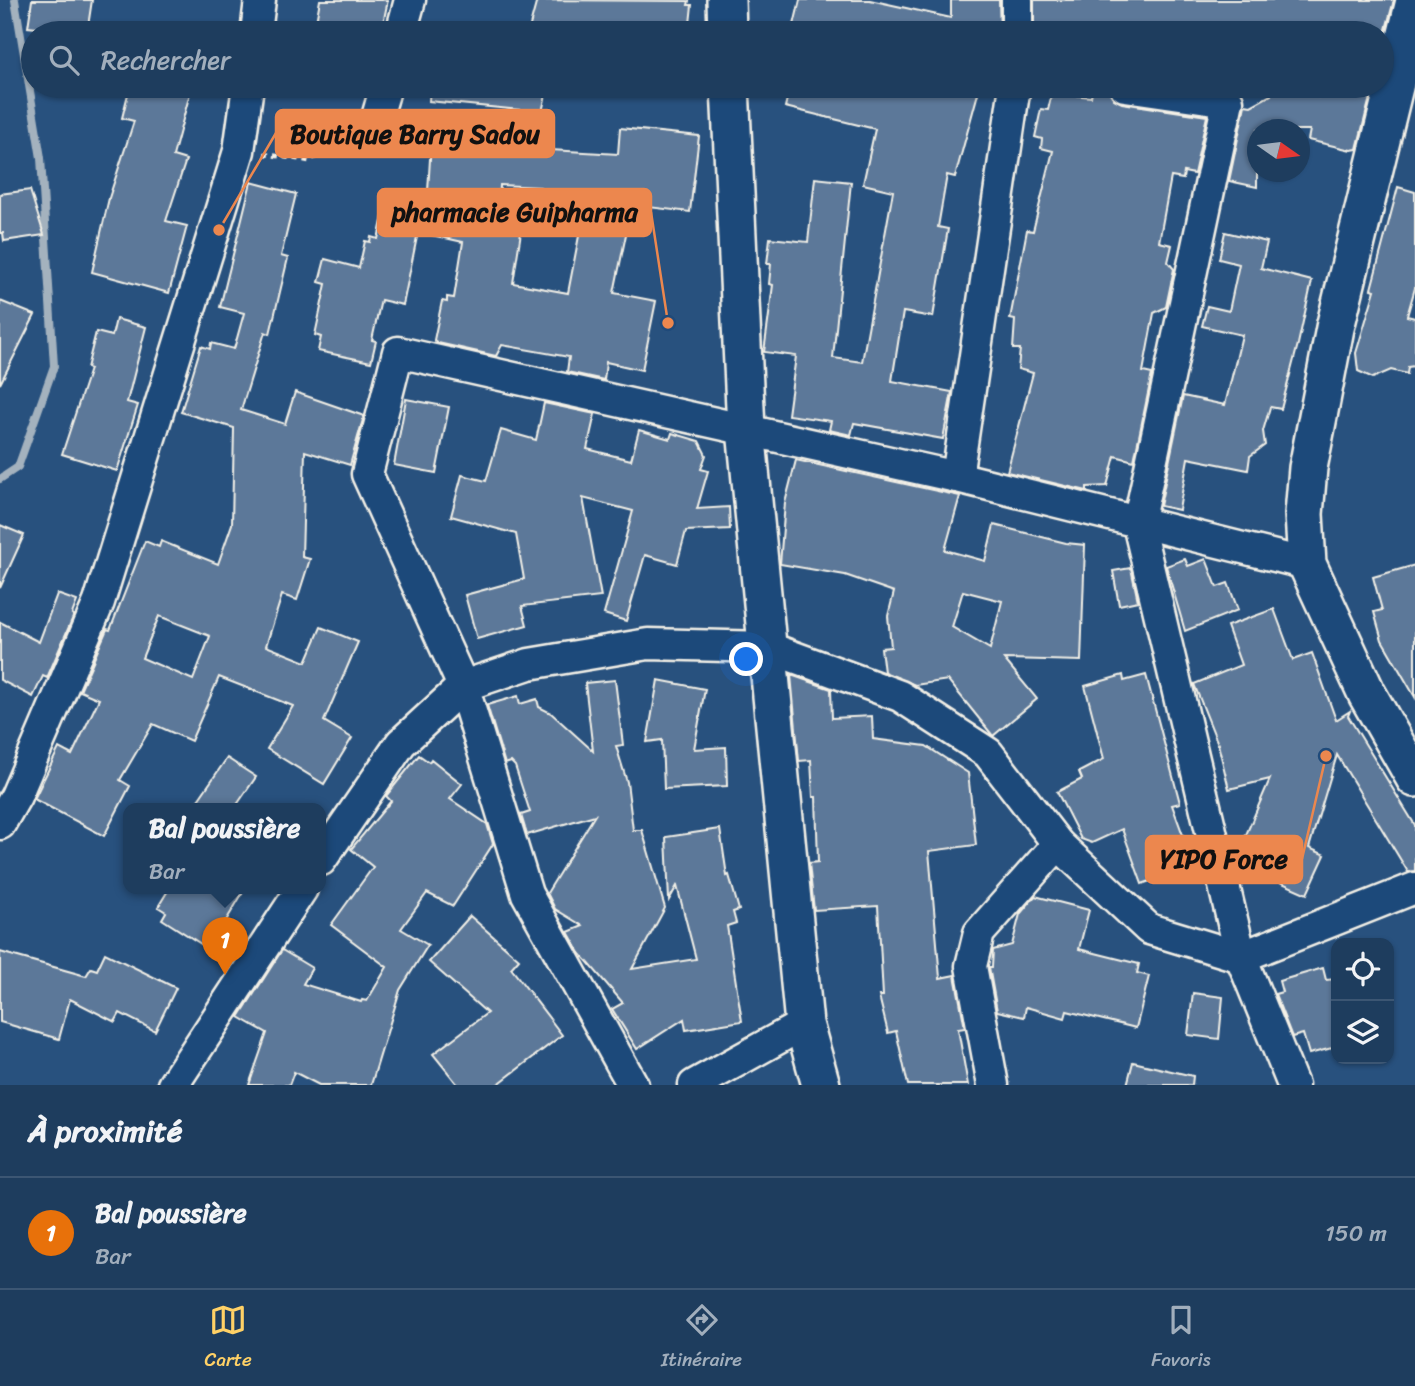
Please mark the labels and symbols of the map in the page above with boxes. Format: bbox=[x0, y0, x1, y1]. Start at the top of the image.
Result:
callout: Boutique Barry Sadou bbox=[276, 110, 554, 157]
text: Boutique Barry Sadou bbox=[290, 111, 541, 157]
north arrow bbox=[1247, 119, 1310, 182]
callout: pharmacie Guipharma bbox=[378, 189, 651, 236]
text: pharmacie Guipharma bbox=[390, 189, 639, 235]
your location bbox=[729, 642, 763, 676]
callout: YIPO Force bbox=[1146, 836, 1302, 883]
text: YIPO Force bbox=[1160, 836, 1289, 882]
pin: 1 bbox=[202, 917, 248, 975]

